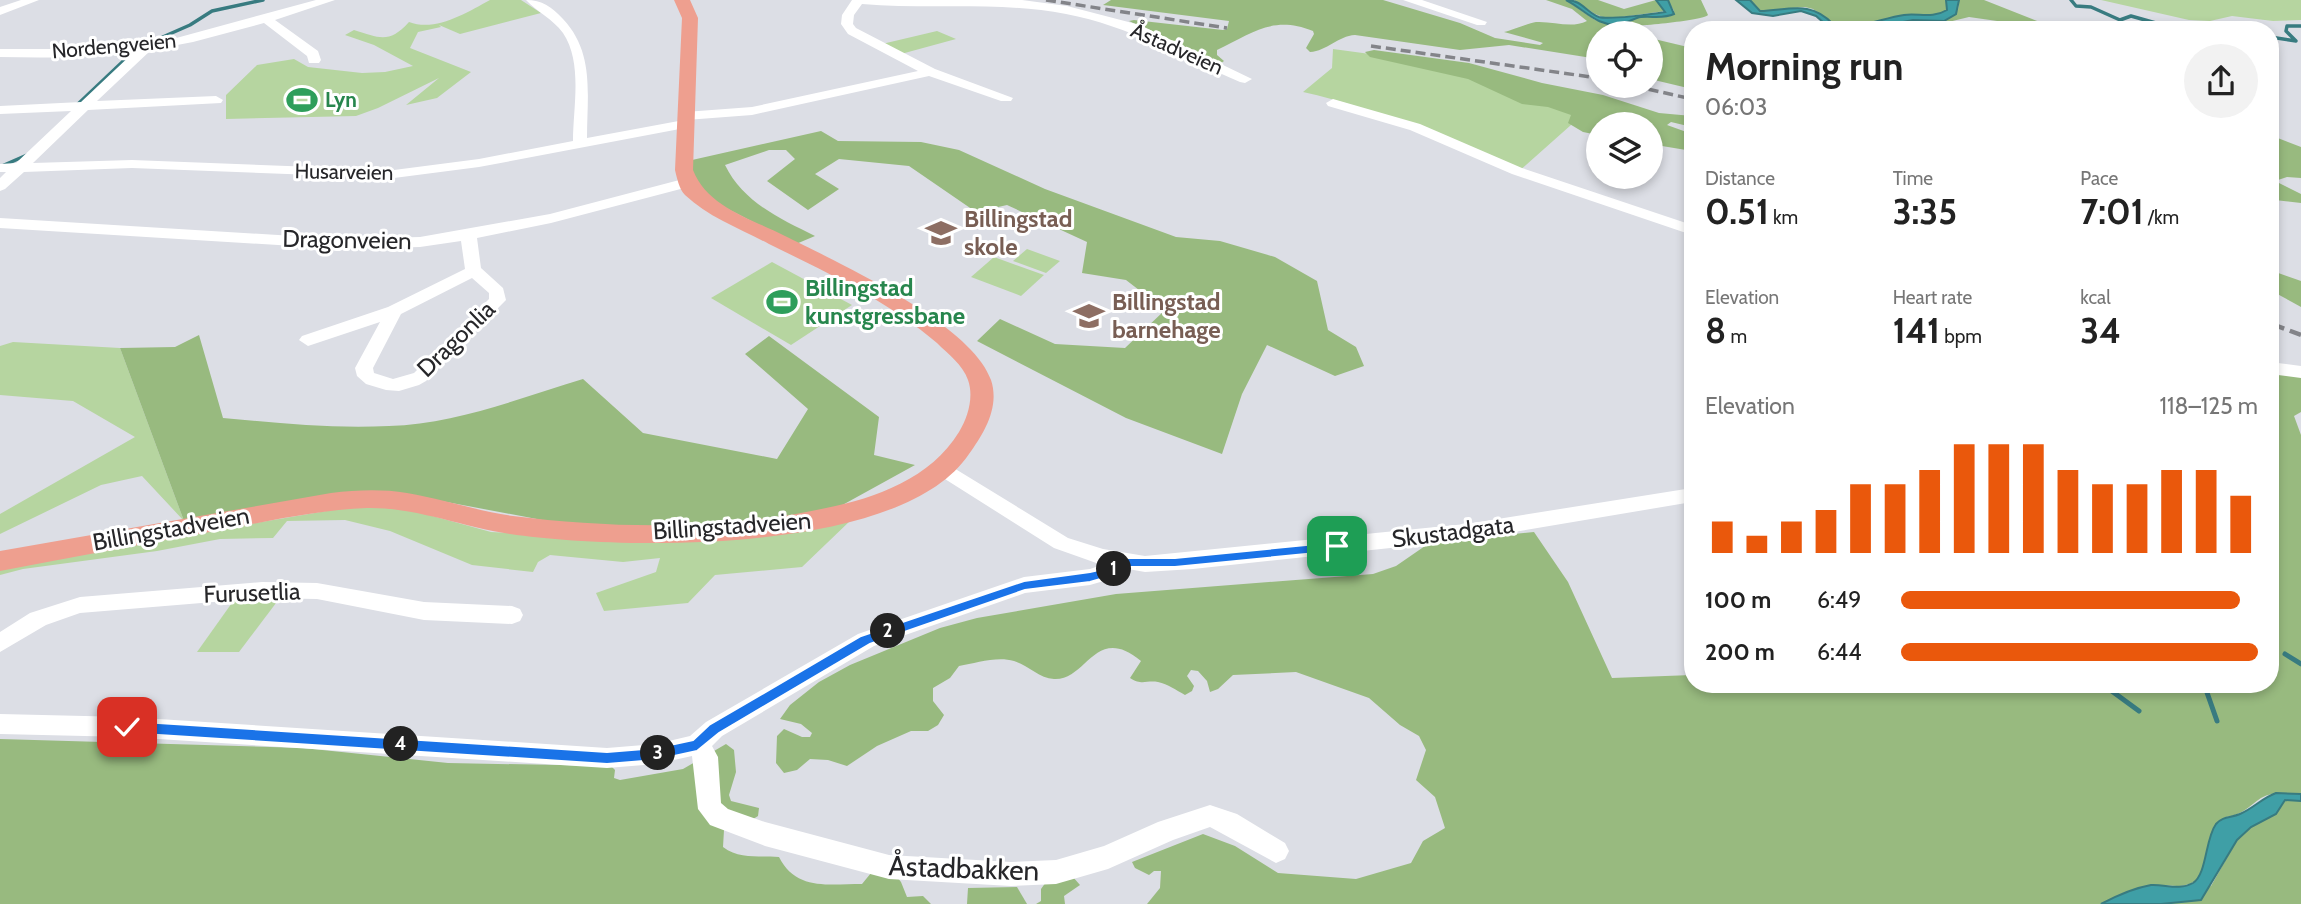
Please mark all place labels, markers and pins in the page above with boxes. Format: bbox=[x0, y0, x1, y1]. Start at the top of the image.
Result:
sports icon: Lyn bbox=[285, 83, 319, 117]
place label: Lyn bbox=[325, 87, 357, 112]
place label: Billingstad skole bbox=[964, 204, 1072, 261]
school or university icon: Billingstad skole bbox=[924, 216, 958, 250]
place label: Billingstad kunstgressbane bbox=[805, 273, 965, 330]
sports icon: Billingstad kunstgressbane bbox=[765, 285, 799, 319]
place label: Billingstad barnehage bbox=[1112, 287, 1221, 344]
school or university icon: Billingstad barnehage bbox=[1072, 299, 1106, 333]
pin bbox=[1307, 516, 1367, 576]
pin: 1 bbox=[1096, 552, 1132, 586]
pin: 2 bbox=[870, 614, 906, 648]
pin bbox=[97, 697, 157, 757]
pin: 4 bbox=[384, 726, 418, 762]
pin: 3 bbox=[640, 736, 676, 770]

